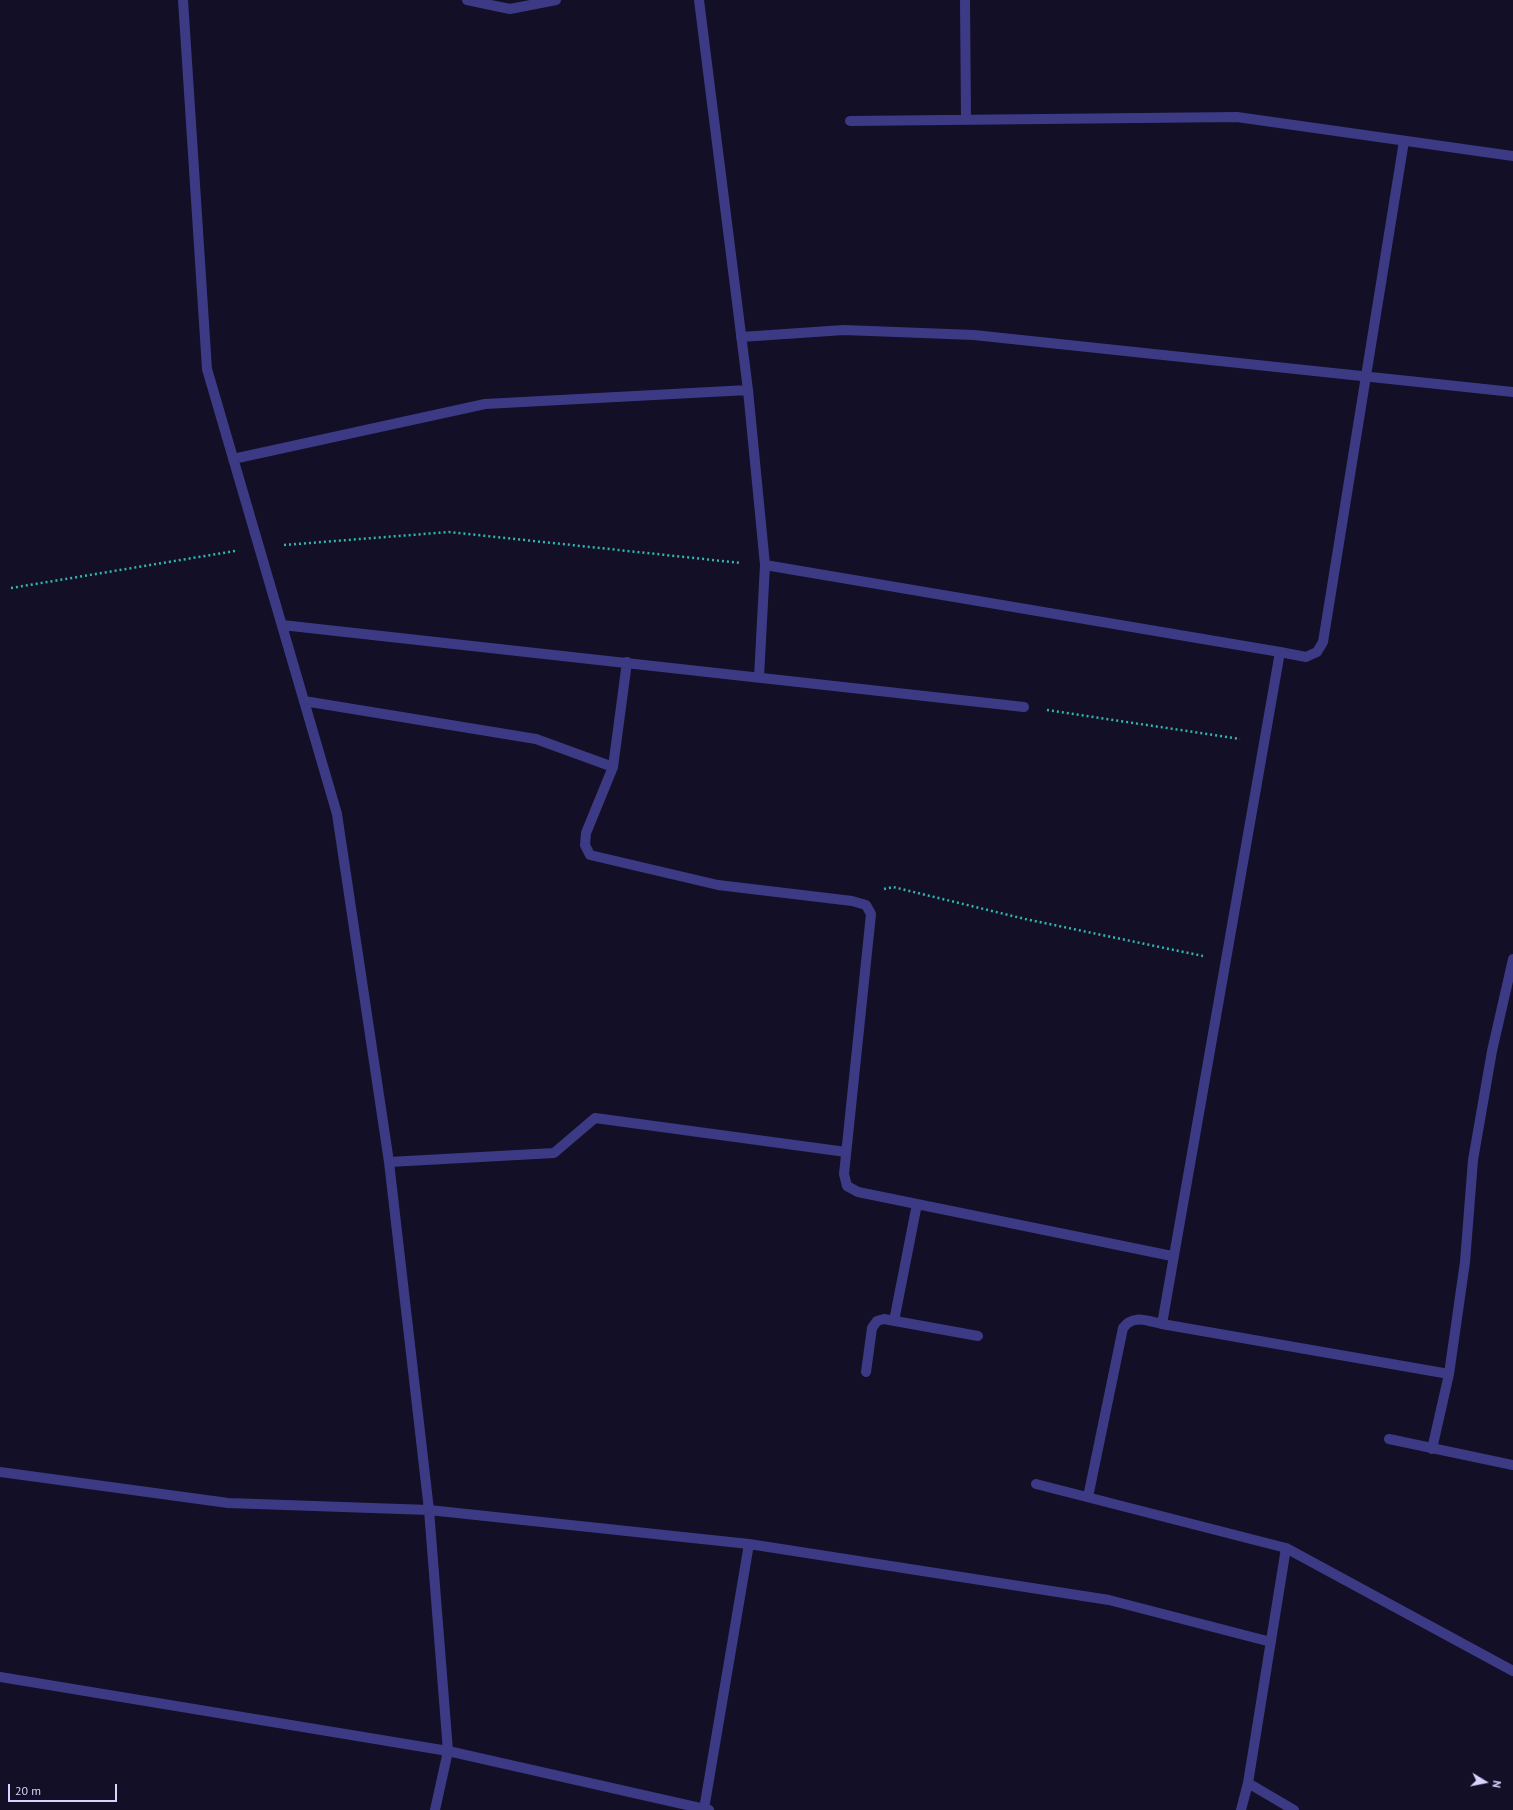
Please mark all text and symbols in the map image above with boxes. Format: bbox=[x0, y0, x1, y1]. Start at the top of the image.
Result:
north arrow bbox=[1465, 1762, 1505, 1802]
scale bar bbox=[10, 1776, 119, 1802]
text: N bbox=[1489, 1779, 1504, 1789]
text: 20 m bbox=[15, 1783, 41, 1798]

